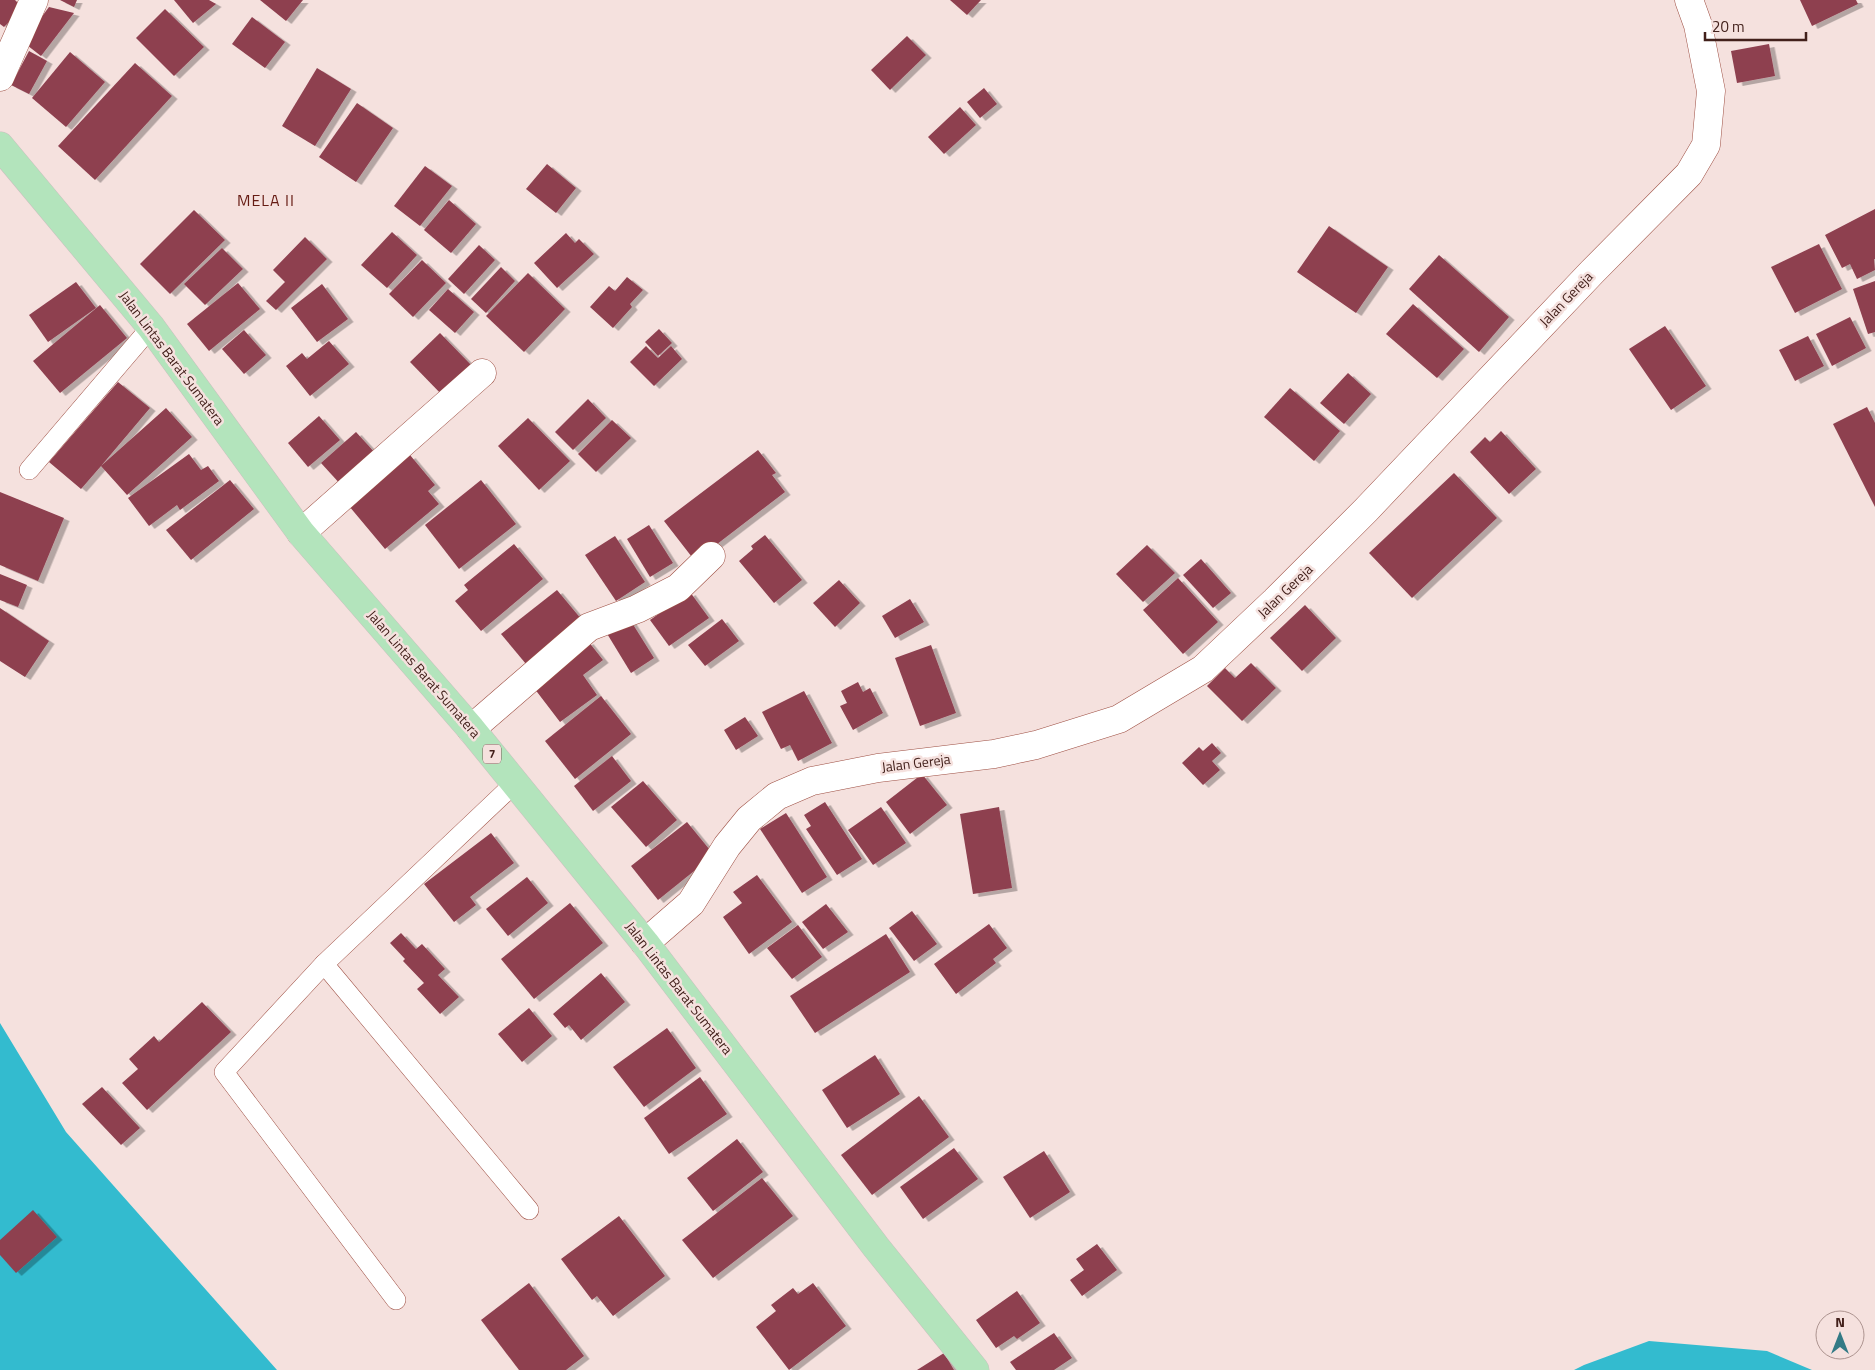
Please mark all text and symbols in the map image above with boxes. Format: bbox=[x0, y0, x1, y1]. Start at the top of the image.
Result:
scale bar bbox=[1705, 10, 1806, 42]
text: 20 m bbox=[1712, 15, 1745, 38]
district label: MELA II bbox=[237, 188, 295, 212]
street label: Jalan Gereja bbox=[1534, 266, 1597, 331]
street label: Jalan Lintas Barat Sumatera bbox=[115, 286, 230, 429]
street label: Jalan Gereja bbox=[1252, 559, 1317, 622]
street label: Jalan Lintas Barat Sumatera bbox=[363, 605, 486, 742]
road number: 7 bbox=[483, 744, 501, 764]
street label: Jalan Gereja bbox=[880, 748, 952, 777]
street label: Jalan Lintas Barat Sumatera bbox=[621, 917, 738, 1059]
north arrow bbox=[1815, 1310, 1865, 1360]
text: N bbox=[1835, 1311, 1845, 1332]

